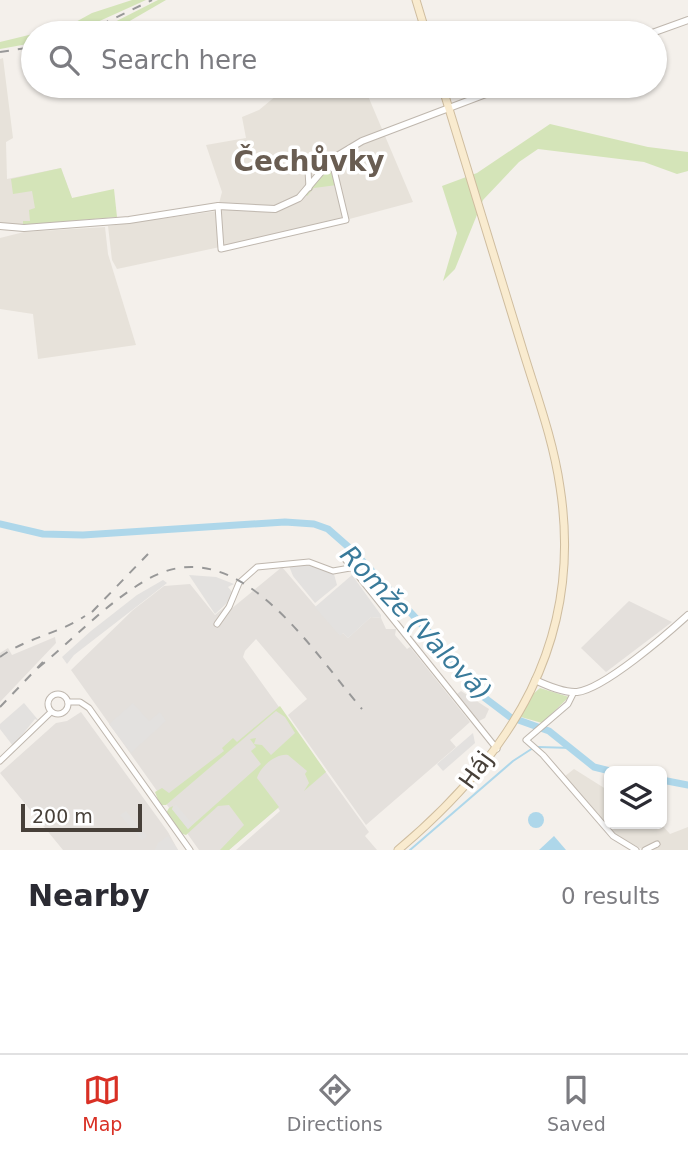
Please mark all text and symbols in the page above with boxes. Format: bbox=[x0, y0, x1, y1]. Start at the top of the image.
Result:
search box bbox=[21, 21, 667, 98]
icon: search bbox=[45, 41, 83, 79]
text: Search here bbox=[101, 45, 257, 75]
district label: Čechůvky bbox=[233, 144, 385, 178]
water label: Romže (Valová) bbox=[334, 539, 498, 707]
street label: Háj bbox=[453, 746, 499, 794]
map controls bbox=[604, 766, 667, 829]
button: layers bbox=[604, 766, 667, 829]
scale bar bbox=[21, 801, 142, 833]
text: 200 m bbox=[32, 805, 93, 827]
text: Nearby bbox=[28, 878, 150, 913]
text: 0 results bbox=[561, 883, 660, 909]
tab: Map bbox=[82, 1071, 122, 1135]
tab: Directions bbox=[287, 1071, 383, 1135]
tab: Saved bbox=[547, 1071, 606, 1135]

